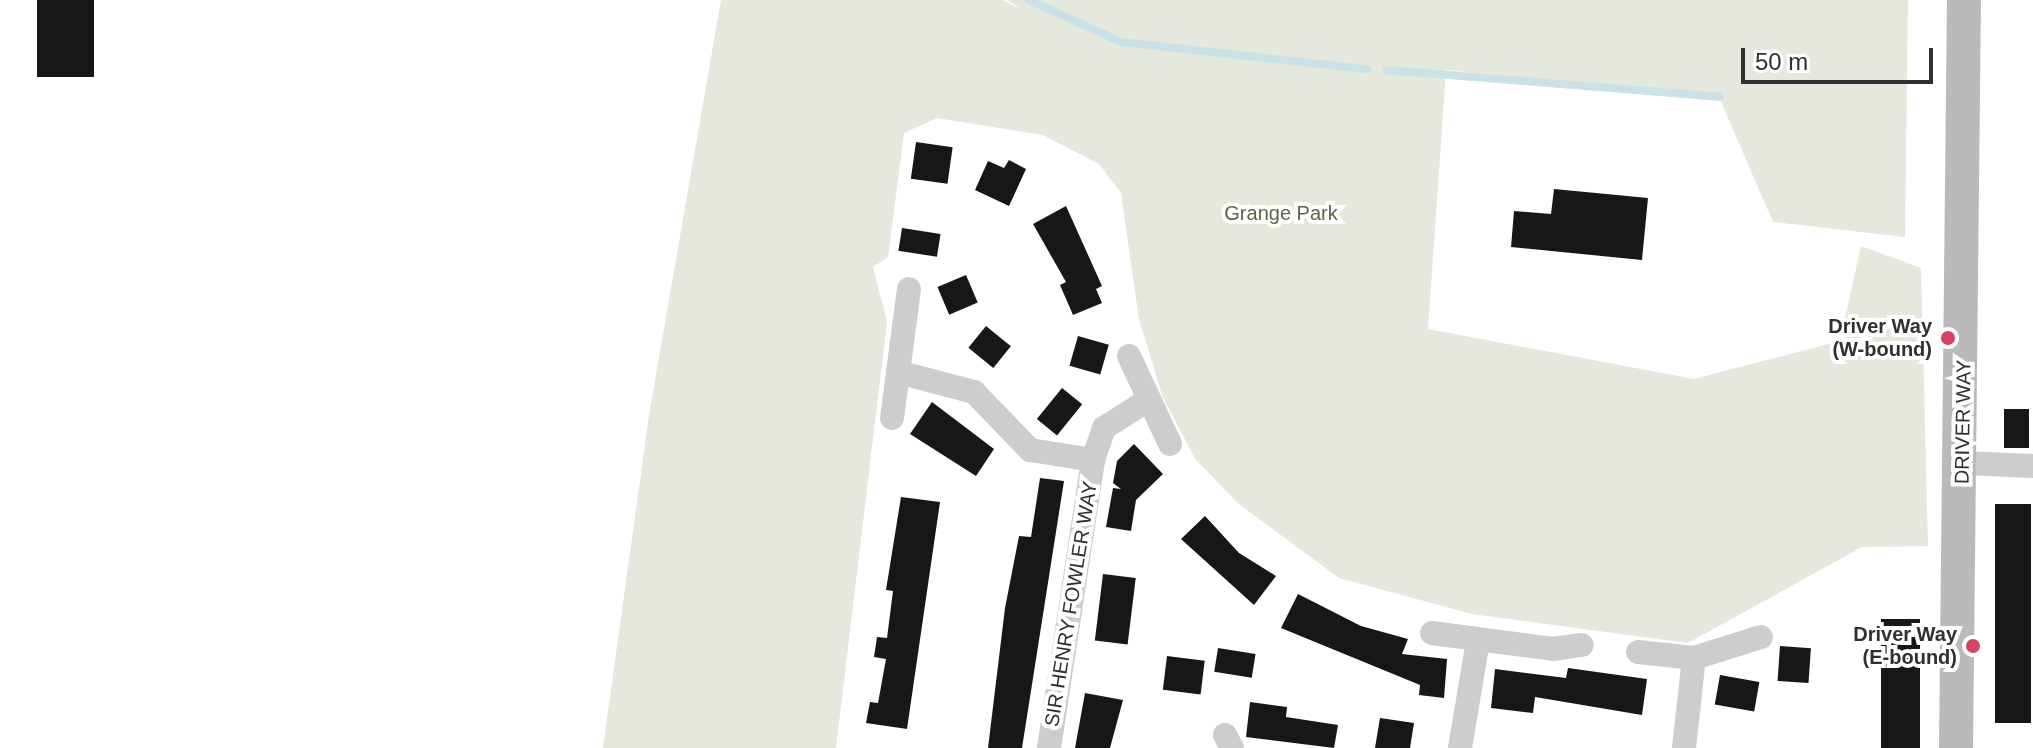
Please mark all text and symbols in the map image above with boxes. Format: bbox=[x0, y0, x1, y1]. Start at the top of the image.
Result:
scale bar bbox=[1745, 32, 1937, 82]
text: 50 m bbox=[1755, 48, 1808, 75]
park label: Grange Park bbox=[1224, 201, 1338, 225]
place label: Driver Way (W-bound) bbox=[1828, 314, 1932, 361]
marker: Driver Way (W-bound) bbox=[1939, 329, 1957, 347]
street label: DRIVER WAY bbox=[1950, 360, 1976, 484]
street label: SIR HENRY FOWLER WAY bbox=[1040, 479, 1102, 729]
place label: Driver Way (E-bound) bbox=[1853, 622, 1957, 669]
marker: Driver Way (E-bound) bbox=[1964, 637, 1982, 655]

